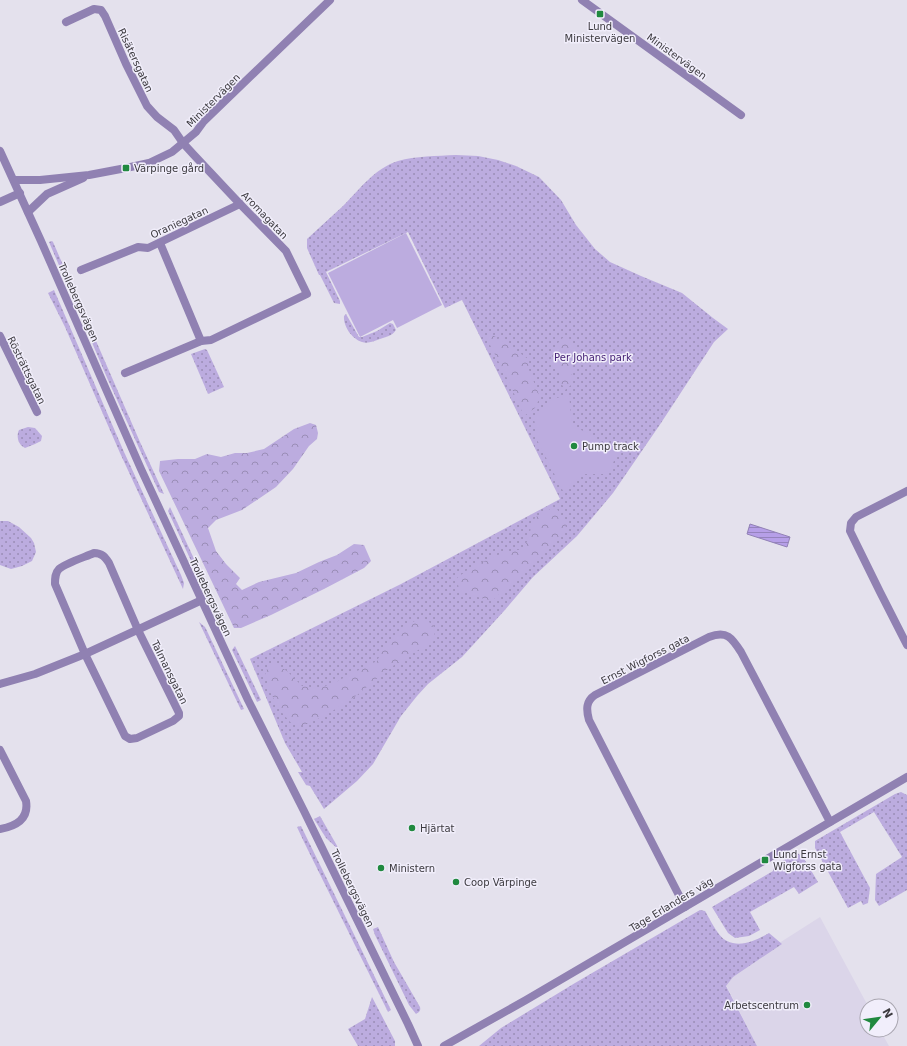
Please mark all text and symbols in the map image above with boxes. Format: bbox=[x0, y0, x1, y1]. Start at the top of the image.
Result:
marker: Lund Ministervägen bbox=[595, 9, 605, 19]
place label: Lund Ministervägen bbox=[565, 21, 635, 44]
street label: Risätersgatan bbox=[116, 26, 155, 94]
street label: Ministervägen bbox=[645, 31, 709, 82]
street label: Ministervägen bbox=[184, 71, 242, 129]
place label: Värpinge gård bbox=[134, 162, 204, 174]
marker: Värpinge gård bbox=[121, 163, 131, 173]
street label: Aromagatan bbox=[239, 189, 290, 241]
street label: Oraniegatan bbox=[149, 204, 210, 241]
street label: Trollebergsvägen bbox=[56, 260, 101, 343]
street label: Rösträttsgatan bbox=[5, 335, 48, 406]
park label: Per Johans park bbox=[554, 352, 632, 363]
marker: Pump track bbox=[569, 441, 579, 451]
place label: Pump track bbox=[582, 441, 639, 452]
street label: Trollebergsvägen bbox=[187, 555, 234, 638]
street label: Ernst Wigforss gata bbox=[599, 632, 691, 686]
street label: Talmansgatan bbox=[149, 638, 190, 706]
marker: Hjärtat bbox=[407, 823, 417, 833]
place label: Hjärtat bbox=[420, 823, 455, 834]
street label: Trollebergsvägen bbox=[328, 847, 376, 929]
place label: Lund Ernst Wigforss gata bbox=[773, 849, 842, 872]
marker: Lund Ernst Wigforss gata bbox=[760, 855, 770, 865]
marker: Ministern bbox=[376, 863, 386, 873]
place label: Ministern bbox=[389, 863, 435, 874]
street label: Tage Erlanders väg bbox=[627, 875, 715, 934]
marker: Coop Värpinge bbox=[451, 877, 461, 887]
place label: Coop Värpinge bbox=[464, 877, 537, 888]
north arrow bbox=[859, 998, 899, 1038]
place label: Arbetscentrum bbox=[724, 1000, 799, 1011]
marker: Arbetscentrum bbox=[802, 1000, 812, 1010]
text: N bbox=[879, 1006, 895, 1021]

